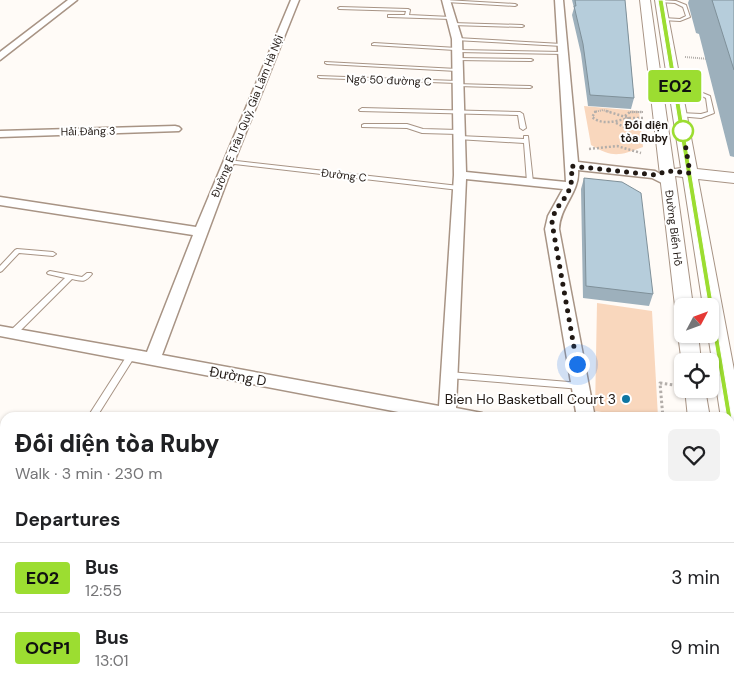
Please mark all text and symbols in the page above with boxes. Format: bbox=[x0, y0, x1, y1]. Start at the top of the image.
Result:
street label: Đường E Trâu Quỳ, Gia Lâm Hà Nội bbox=[208, 33, 286, 199]
line badge: E02 bbox=[646, 70, 704, 102]
street label: Ngõ 50 đường C bbox=[346, 72, 432, 88]
text: E02 bbox=[658, 74, 692, 98]
place label: Đối diện tòa Ruby bbox=[621, 118, 668, 145]
marker: Đối diện tòa Ruby bbox=[672, 120, 694, 142]
street label: Hải Đăng 3 bbox=[60, 124, 116, 138]
street label: Đường C bbox=[320, 165, 368, 185]
street label: Đường Biển Hồ bbox=[662, 189, 686, 267]
north arrow bbox=[674, 298, 719, 342]
map controls bbox=[674, 298, 719, 398]
your location bbox=[565, 352, 590, 377]
button: locate bbox=[674, 353, 719, 398]
street label: Đường D bbox=[208, 362, 268, 390]
place label: Bien Ho Basketball Court 3 bbox=[445, 390, 616, 408]
marker: Bien Ho Basketball Court 3 bbox=[620, 393, 632, 405]
text: Đối diện tòa Ruby bbox=[15, 428, 219, 459]
button: heart bbox=[668, 429, 720, 481]
text: Walk · 3 min · 230 m bbox=[15, 463, 163, 484]
text: Departures bbox=[15, 507, 120, 532]
text: Bus bbox=[85, 555, 119, 580]
text: 3 min bbox=[671, 565, 720, 590]
text: E02 bbox=[26, 566, 59, 590]
text: 12:55 bbox=[85, 580, 122, 601]
text: Bus bbox=[95, 625, 129, 650]
text: 9 min bbox=[671, 635, 720, 660]
text: OCP1 bbox=[25, 636, 70, 660]
text: 13:01 bbox=[95, 650, 129, 671]

